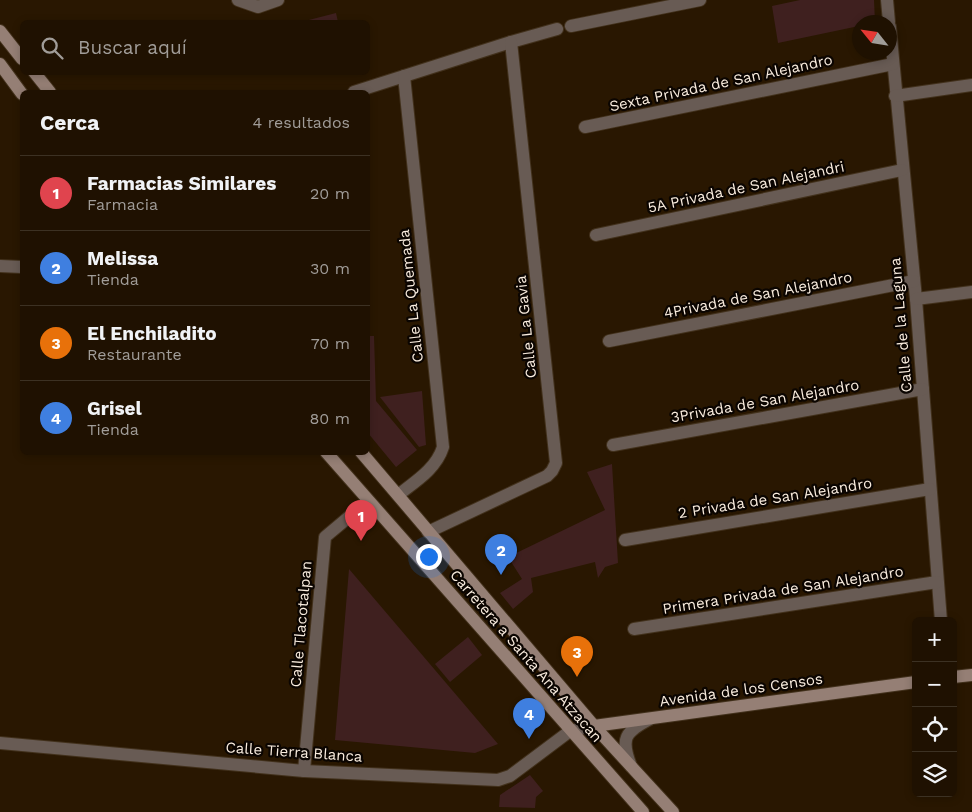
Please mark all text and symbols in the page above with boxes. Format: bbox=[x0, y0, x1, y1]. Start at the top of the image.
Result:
north arrow bbox=[852, 15, 897, 60]
search box bbox=[20, 20, 370, 75]
icon: search bbox=[38, 34, 66, 62]
text: Buscar aquí bbox=[78, 36, 187, 59]
street label: Sexta Privada de San Alejandro bbox=[608, 51, 834, 115]
text: Cerca bbox=[40, 110, 99, 135]
text: 4 resultados bbox=[253, 113, 350, 132]
street label: 5A Privada de San Alejandri bbox=[646, 157, 846, 217]
text: Farmacias Similares bbox=[87, 172, 276, 195]
text: 1 bbox=[53, 184, 59, 203]
text: 20 m bbox=[310, 184, 350, 203]
text: Farmacia bbox=[87, 195, 158, 214]
street label: Calle La Quemada bbox=[395, 228, 427, 363]
text: Melissa bbox=[87, 247, 158, 270]
street label: Calle de la Laguna bbox=[886, 256, 916, 393]
text: 2 bbox=[51, 259, 61, 278]
text: 30 m bbox=[310, 259, 350, 278]
street label: 4Privada de San Alejandro bbox=[662, 268, 854, 322]
text: Tienda bbox=[87, 270, 139, 289]
street label: Calle La Gavia bbox=[512, 274, 540, 379]
text: El Enchiladito bbox=[87, 322, 217, 345]
text: 3 bbox=[51, 334, 61, 353]
text: 70 m bbox=[311, 334, 350, 353]
text: Restaurante bbox=[87, 345, 182, 364]
street label: 3Privada de San Alejandro bbox=[669, 376, 861, 426]
text: Grisel bbox=[87, 397, 142, 420]
text: 4 bbox=[51, 409, 61, 428]
text: 80 m bbox=[309, 409, 350, 428]
text: Tienda bbox=[87, 420, 139, 439]
street label: 2 Privada de San Alejandro bbox=[677, 474, 873, 522]
pin: 1 bbox=[345, 500, 377, 541]
pin: 2 bbox=[485, 534, 517, 575]
your location bbox=[416, 544, 442, 570]
street label: Calle Tlacotalpan bbox=[286, 560, 316, 688]
street label: Primera Privada de San Alejandro bbox=[661, 562, 905, 618]
street label: Carretera a Santa Ana Atzacan bbox=[446, 566, 606, 746]
map controls bbox=[912, 617, 957, 797]
button: + bbox=[912, 617, 957, 662]
pin: 3 bbox=[561, 636, 593, 677]
button: − bbox=[912, 662, 957, 707]
street label: Avenida de los Censos bbox=[658, 670, 824, 710]
pin: 4 bbox=[513, 698, 545, 739]
button: locate bbox=[912, 707, 957, 752]
street label: Calle Tierra Blanca bbox=[225, 738, 364, 766]
button: layers bbox=[912, 752, 957, 797]

